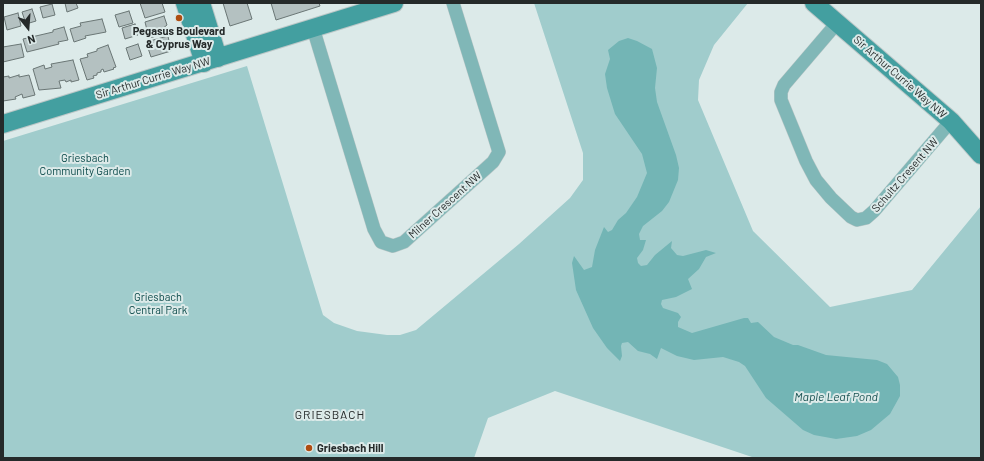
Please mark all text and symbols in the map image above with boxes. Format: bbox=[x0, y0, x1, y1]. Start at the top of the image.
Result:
north arrow bbox=[8, 8, 48, 48]
marker: Pegasus Boulevard & Cyprus Way bbox=[174, 13, 184, 23]
place label: Pegasus Boulevard & Cyprus Way bbox=[133, 24, 225, 50]
text: N bbox=[26, 33, 37, 47]
street label: Sir Arthur Currie Way NW bbox=[851, 33, 949, 121]
street label: Sir Arthur Currie Way NW bbox=[94, 54, 212, 102]
street label: Schultz Cresent NW bbox=[869, 135, 941, 215]
park label: Griesbach Community Garden bbox=[40, 151, 130, 177]
street label: Milner Crescent NW bbox=[406, 169, 484, 241]
park label: Griesbach Central Park bbox=[129, 290, 187, 316]
water label: Maple Leaf Pond bbox=[794, 390, 878, 404]
district label: GRIESBACH bbox=[295, 408, 365, 422]
place label: Griesbach Hill bbox=[317, 441, 383, 455]
marker: Griesbach Hill bbox=[304, 443, 314, 453]

